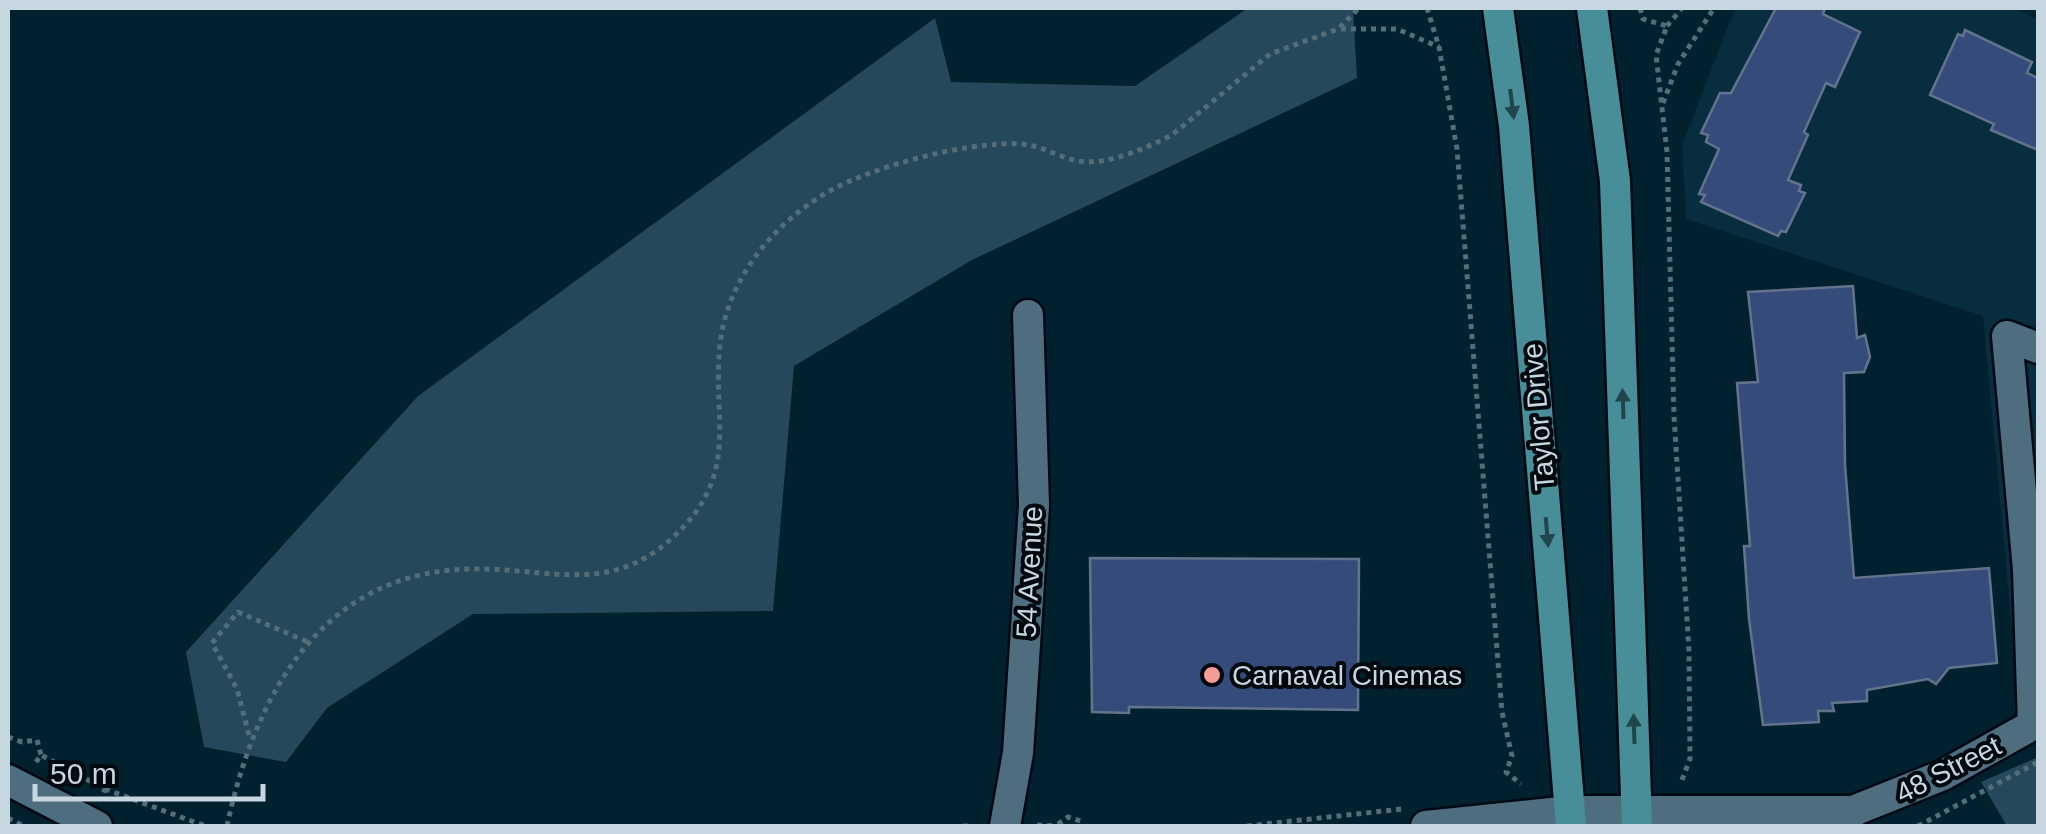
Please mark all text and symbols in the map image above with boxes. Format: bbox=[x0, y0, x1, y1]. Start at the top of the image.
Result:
one-way arrow bbox=[1504, 89, 1520, 120]
street label: Taylor Drive bbox=[1517, 342, 1560, 492]
one-way arrow bbox=[1614, 388, 1630, 420]
street label: 54 Avenue bbox=[1011, 505, 1048, 639]
one-way arrow bbox=[1540, 517, 1556, 549]
place label: Carnaval Cinemas bbox=[1232, 660, 1462, 691]
marker: Carnaval Cinemas bbox=[1201, 664, 1223, 686]
one-way arrow bbox=[1625, 713, 1641, 745]
street label: 48 Street bbox=[1891, 730, 2006, 809]
scale bar bbox=[35, 739, 262, 801]
text: 50 m bbox=[50, 757, 117, 790]

